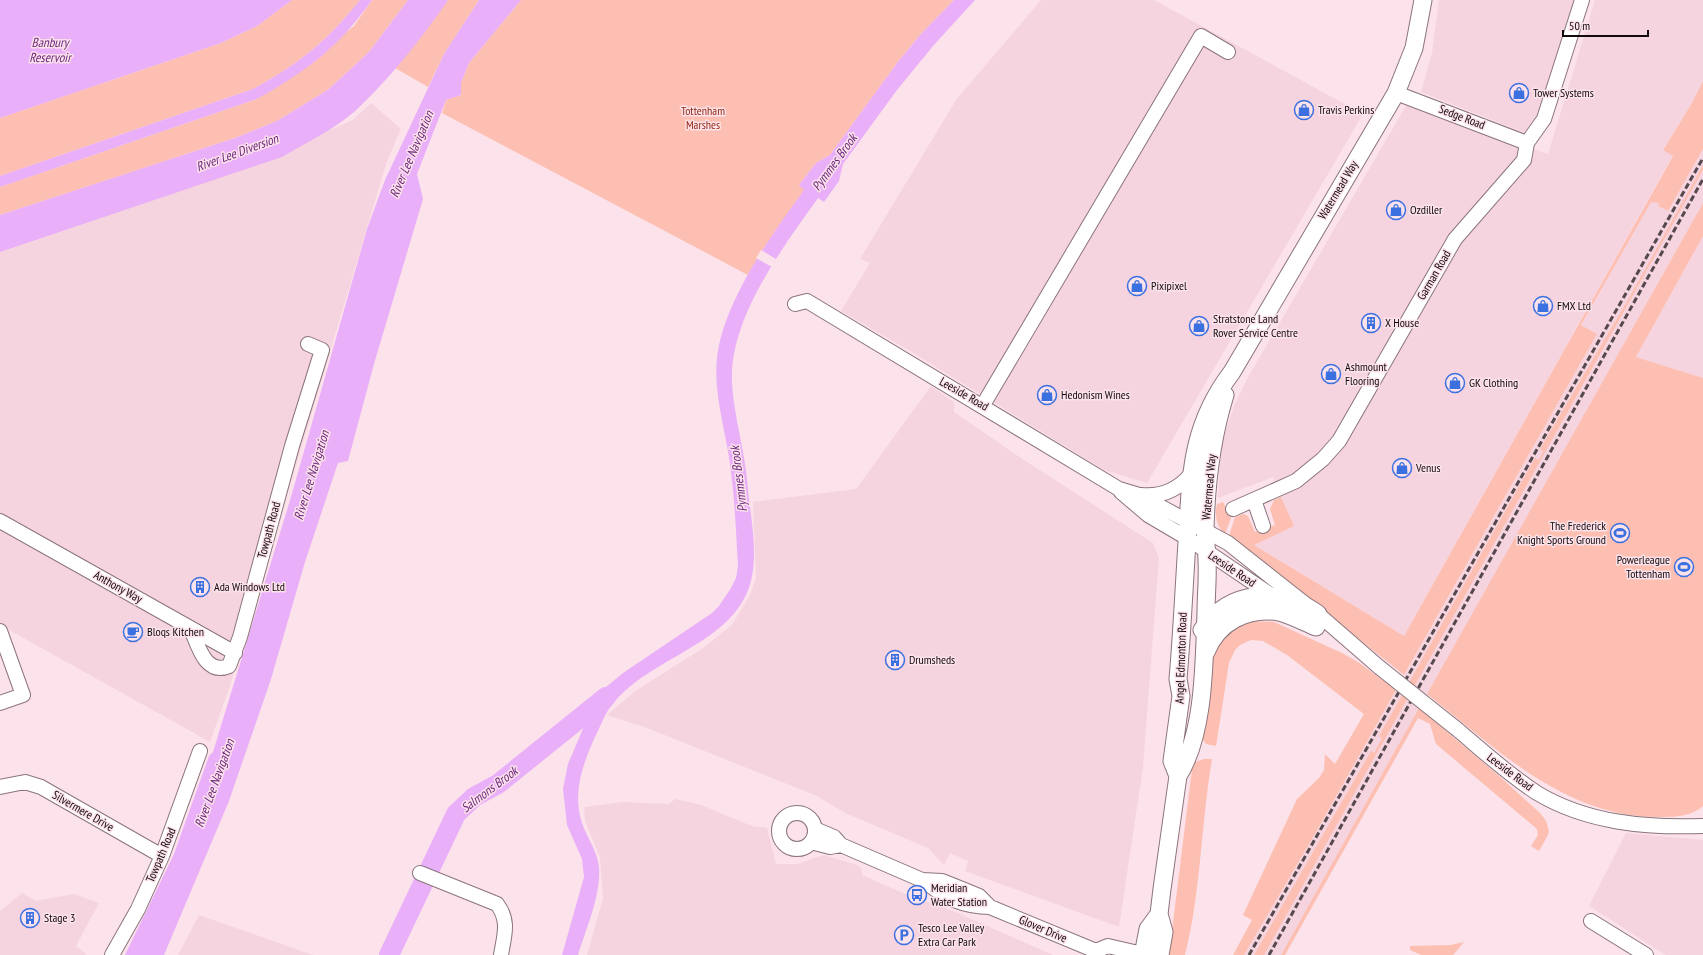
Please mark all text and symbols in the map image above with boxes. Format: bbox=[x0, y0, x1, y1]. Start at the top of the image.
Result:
scale bar bbox=[1563, 12, 1648, 38]
text: 50 m bbox=[1569, 18, 1590, 33]
water label: Banbury Reservoir bbox=[29, 34, 73, 66]
shop icon: Tower Systems bbox=[1508, 82, 1530, 104]
place label: Tower Systems bbox=[1533, 85, 1594, 100]
shop icon: Travis Perkins bbox=[1293, 99, 1315, 121]
street label: Sedge Road bbox=[1437, 101, 1487, 132]
place label: Travis Perkins bbox=[1318, 102, 1374, 117]
park label: Tottenham Marshes bbox=[681, 103, 725, 132]
water label: River Lee Navigation bbox=[386, 107, 438, 200]
water label: River Lee Diversion bbox=[194, 129, 282, 175]
water label: Pymmes Brook bbox=[808, 129, 862, 194]
street label: Watermead Way bbox=[1314, 157, 1361, 222]
shop icon: Ozdiller bbox=[1385, 199, 1407, 221]
place label: Ozdiller bbox=[1410, 202, 1443, 217]
street label: Garman Road bbox=[1413, 247, 1454, 302]
shop icon: Pixipixel bbox=[1126, 275, 1148, 297]
place label: Pixipixel bbox=[1151, 278, 1187, 293]
shop icon: FMX Ltd bbox=[1532, 295, 1554, 317]
place label: FMX Ltd bbox=[1557, 298, 1591, 313]
place label: Stratstone Land Rover Service Centre bbox=[1213, 311, 1298, 340]
building icon: X House bbox=[1360, 312, 1382, 334]
shop icon: Stratstone Land Rover Service Centre bbox=[1188, 315, 1210, 337]
place label: X House bbox=[1385, 315, 1419, 330]
place label: Ashmount Flooring bbox=[1345, 359, 1387, 388]
shop icon: Ashmount Flooring bbox=[1320, 363, 1342, 385]
shop icon: GK Clothing bbox=[1444, 372, 1466, 394]
street label: Leeside Road bbox=[937, 374, 991, 414]
place label: GK Clothing bbox=[1469, 375, 1518, 390]
shop icon: Hedonism Wines bbox=[1036, 384, 1058, 406]
place label: Hedonism Wines bbox=[1061, 387, 1130, 402]
water label: River Lee Navigation bbox=[290, 427, 334, 522]
water label: Pymmes Brook bbox=[726, 443, 751, 513]
street label: Watermead Way bbox=[1198, 453, 1219, 520]
shop icon: Venus bbox=[1391, 457, 1413, 479]
place label: Venus bbox=[1415, 460, 1440, 475]
street label: Towpath Road bbox=[254, 500, 283, 560]
place label: The Frederick Knight Sports Ground bbox=[1517, 518, 1606, 547]
sports icon: The Frederick Knight Sports Ground bbox=[1609, 522, 1631, 544]
street label: Leeside Road bbox=[1206, 547, 1259, 590]
place label: Powerleague Tottenham bbox=[1617, 552, 1670, 581]
sports icon: Powerleague Tottenham bbox=[1673, 556, 1695, 578]
street label: Anthony Way bbox=[91, 567, 146, 606]
building icon: Ada Windows Ltd bbox=[189, 576, 211, 598]
place label: Ada Windows Ltd bbox=[214, 579, 285, 594]
street label: Angel Edmonton Road bbox=[1171, 612, 1190, 704]
cafe icon: Bloqs Kitchen bbox=[122, 621, 144, 643]
place label: Bloqs Kitchen bbox=[147, 624, 204, 639]
building icon: Drumsheds bbox=[884, 649, 906, 671]
place label: Drumsheds bbox=[909, 652, 955, 667]
water label: River Lee Navigation bbox=[191, 736, 239, 830]
street label: Leeside Road bbox=[1484, 749, 1536, 794]
water label: Salmons Brook bbox=[458, 761, 523, 816]
street label: Silvermere Drive bbox=[50, 787, 117, 834]
street label: Towpath Road bbox=[142, 825, 179, 884]
place label: Meridian Water Station bbox=[931, 880, 987, 909]
bus stop icon: Meridian Water Station bbox=[906, 884, 928, 906]
building icon: Stage 3 bbox=[19, 907, 41, 929]
place label: Stage 3 bbox=[44, 910, 75, 925]
street label: Glover Drive bbox=[1017, 912, 1070, 945]
place label: Tesco Lee Valley Extra Car Park bbox=[918, 920, 985, 949]
parking icon: Tesco Lee Valley Extra Car Park bbox=[893, 924, 915, 946]

